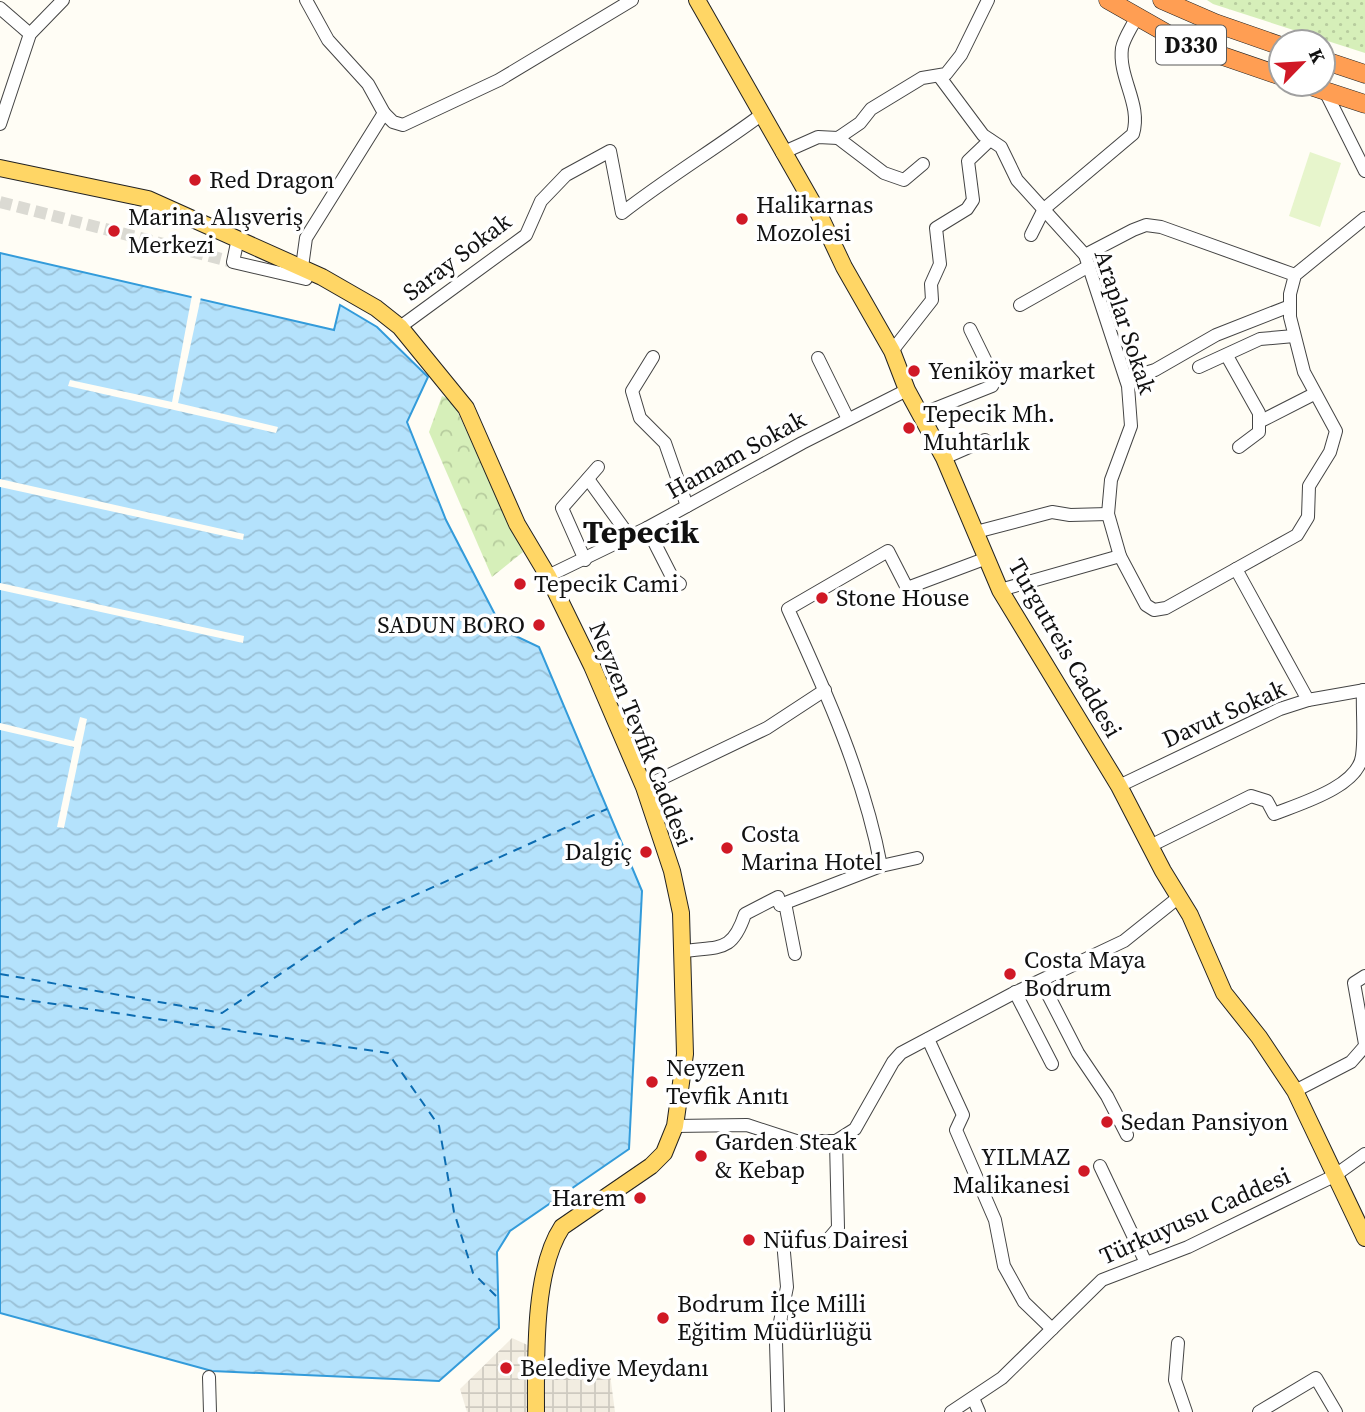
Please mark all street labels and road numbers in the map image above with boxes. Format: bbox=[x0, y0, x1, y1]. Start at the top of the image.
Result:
road number: D330 bbox=[1156, 26, 1226, 64]
street label: Saray Sokak bbox=[396, 204, 518, 308]
street label: Araplar Sokak bbox=[1087, 246, 1165, 399]
street label: Hamam Sokak bbox=[660, 402, 812, 507]
street label: Turgutreis Caddesi bbox=[1001, 552, 1130, 743]
street label: Neyzen Tevfik Caddesi bbox=[581, 617, 702, 851]
street label: Davut Sokak bbox=[1157, 671, 1292, 755]
street label: Türkuyusu Caddesi bbox=[1094, 1159, 1295, 1272]

